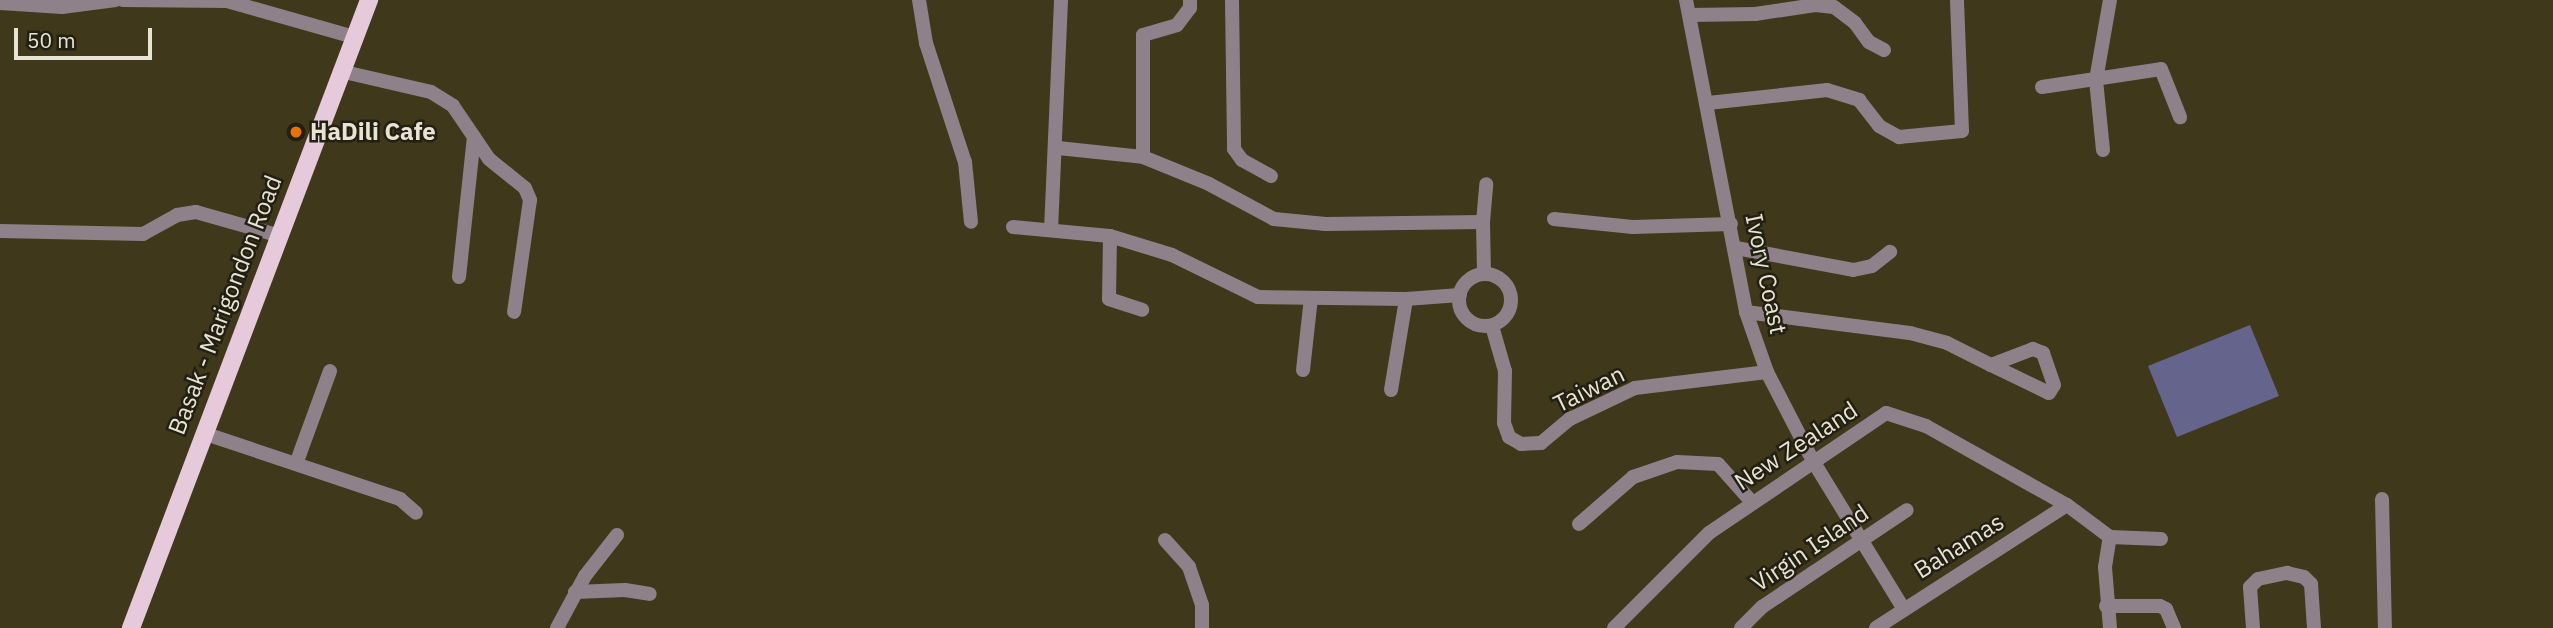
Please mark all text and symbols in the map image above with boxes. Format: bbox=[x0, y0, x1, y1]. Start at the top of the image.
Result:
scale bar bbox=[18, 14, 156, 58]
text: 50 m bbox=[27, 26, 76, 54]
place label: HaDili Cafe bbox=[310, 118, 436, 146]
marker: HaDili Cafe bbox=[288, 124, 304, 140]
street label: Basak - Marigondon Road bbox=[162, 171, 288, 439]
street label: Ivory Coast bbox=[1739, 211, 1793, 337]
street label: Taiwan bbox=[1549, 360, 1629, 418]
street label: New Zealand bbox=[1729, 396, 1863, 496]
street label: Virgin Island bbox=[1746, 498, 1874, 598]
street label: Bahamas bbox=[1909, 507, 2009, 585]

